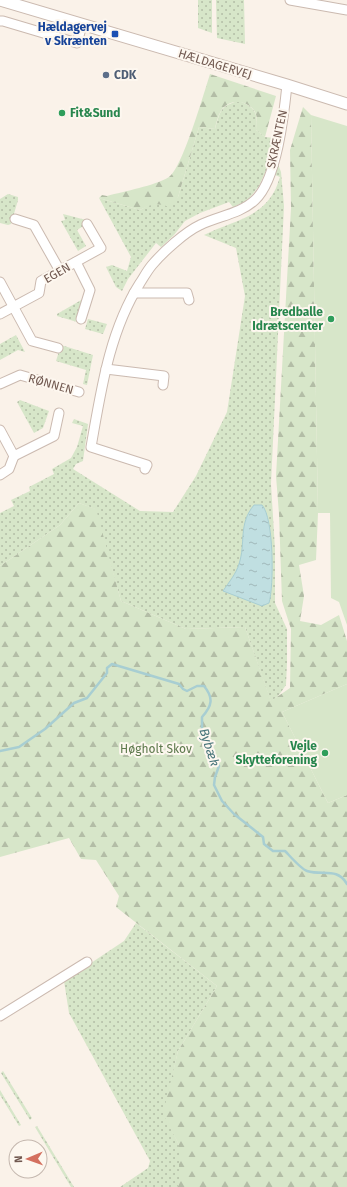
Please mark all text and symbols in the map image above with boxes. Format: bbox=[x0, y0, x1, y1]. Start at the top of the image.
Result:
place label: Hældagervej v Skrænten bbox=[38, 20, 107, 48]
marker: Hældagervej v Skrænten bbox=[110, 29, 120, 39]
street label: HÆLDAGERVEJ bbox=[177, 46, 253, 82]
place label: CDK bbox=[114, 68, 137, 82]
marker: CDK bbox=[101, 70, 111, 80]
place label: Fit&Sund bbox=[70, 106, 120, 120]
marker: Fit&Sund bbox=[57, 108, 67, 118]
street label: SKRÆNTEN bbox=[264, 108, 290, 170]
street label: EGEN bbox=[41, 260, 73, 286]
place label: Bredballe Idrætscenter bbox=[252, 305, 323, 333]
marker: Bredballe Idrætscenter bbox=[326, 314, 336, 324]
street label: RØNNEN bbox=[27, 371, 75, 397]
water label: Bybæk bbox=[196, 726, 223, 768]
place label: Vejle Skytteforening bbox=[236, 739, 317, 767]
park label: Høgholt Skov bbox=[120, 742, 192, 756]
marker: Vejle Skytteforening bbox=[320, 748, 330, 758]
north arrow bbox=[8, 1139, 48, 1179]
text: N bbox=[12, 1155, 25, 1163]

